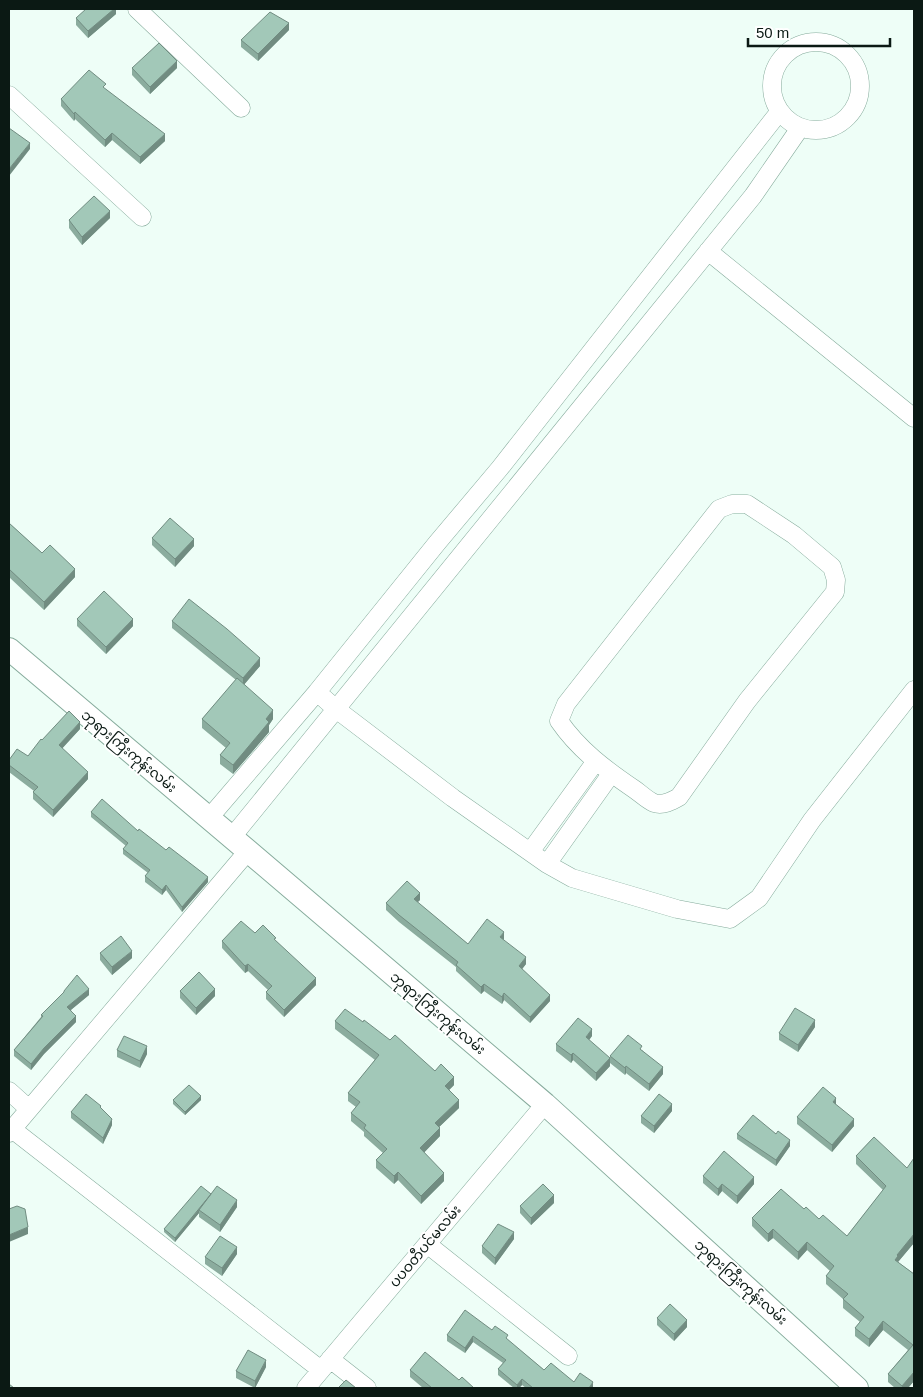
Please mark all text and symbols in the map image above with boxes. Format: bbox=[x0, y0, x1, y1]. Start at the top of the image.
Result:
scale bar bbox=[748, 15, 890, 47]
text: 50 m bbox=[756, 24, 789, 41]
street label: ဘုရားကြီးကုန်းလမ်း bbox=[76, 705, 181, 798]
street label: ဘုရားကြီးကုန်းလမ်း bbox=[385, 967, 490, 1060]
street label: ပပဝတီပင်မလမ်း bbox=[384, 1200, 464, 1290]
street label: ဘုရားကြီးကုန်းလမ်း bbox=[689, 1235, 792, 1331]

